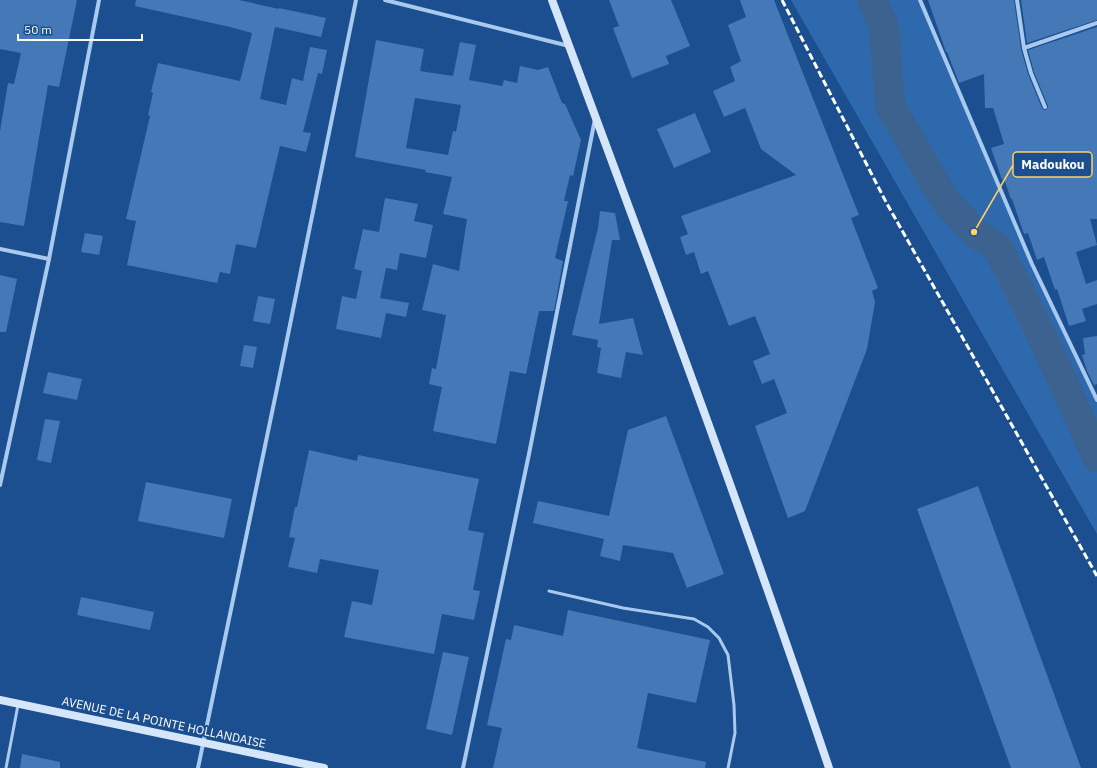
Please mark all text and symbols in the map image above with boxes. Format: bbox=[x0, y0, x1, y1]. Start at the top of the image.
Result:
scale bar bbox=[18, 16, 142, 42]
text: 50 m bbox=[24, 22, 52, 37]
callout: Madoukou bbox=[1013, 152, 1092, 177]
text: Madoukou bbox=[1021, 156, 1085, 173]
street label: AVENUE DE LA POINTE HOLLANDAISE bbox=[61, 693, 267, 751]

